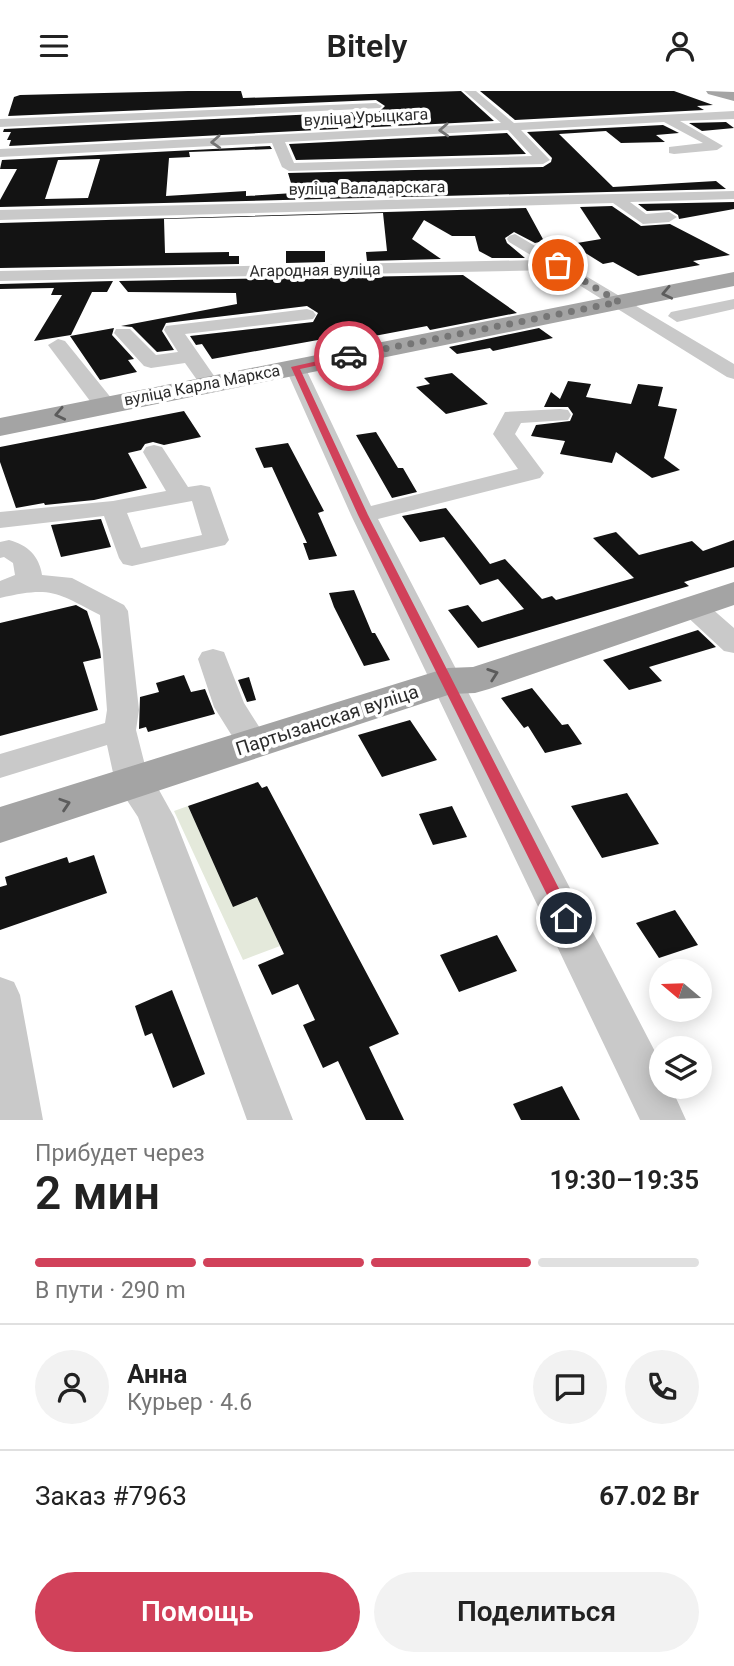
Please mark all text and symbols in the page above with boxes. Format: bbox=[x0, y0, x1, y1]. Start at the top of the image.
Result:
icon: menu bbox=[35, 27, 73, 65]
text: Bitely bbox=[327, 27, 407, 65]
icon: person bbox=[661, 27, 699, 65]
street label: вуліца Урыцкага bbox=[303, 104, 429, 130]
one-way arrow bbox=[438, 123, 449, 138]
one-way arrow bbox=[211, 134, 222, 149]
street label: вуліца Валадарскага bbox=[288, 177, 446, 199]
pin bbox=[528, 235, 588, 295]
icon: bag bbox=[539, 246, 577, 284]
street label: Агародная вуліца bbox=[249, 259, 381, 281]
one-way arrow bbox=[661, 285, 673, 300]
courier bbox=[314, 321, 384, 391]
icon: car bbox=[330, 337, 368, 375]
street label: вуліца Карла Маркса bbox=[122, 361, 282, 409]
one-way arrow bbox=[54, 405, 66, 420]
one-way arrow bbox=[486, 668, 498, 682]
street label: Партызанская вуліца bbox=[233, 680, 421, 760]
one-way arrow bbox=[58, 798, 71, 812]
pin bbox=[536, 888, 596, 948]
icon: home bbox=[547, 899, 585, 937]
north arrow bbox=[649, 959, 712, 1022]
map controls bbox=[649, 959, 712, 1099]
button: layers bbox=[649, 1036, 712, 1099]
text: Прибудет через bbox=[35, 1140, 205, 1167]
text: 19:30–19:35 bbox=[549, 1165, 699, 1195]
text: 2 мин bbox=[35, 1166, 160, 1220]
text: В пути · 290 m bbox=[35, 1277, 186, 1304]
button: person bbox=[35, 1350, 109, 1424]
button: chat bbox=[533, 1350, 607, 1424]
button: phone bbox=[625, 1350, 699, 1424]
text: Анна bbox=[127, 1359, 187, 1389]
text: Курьер · 4.6 bbox=[127, 1389, 252, 1416]
text: Заказ #7963 bbox=[35, 1481, 187, 1511]
text: 67.02 Br bbox=[599, 1481, 699, 1511]
button: Помощь bbox=[35, 1572, 360, 1652]
button: Поделиться bbox=[374, 1572, 699, 1652]

